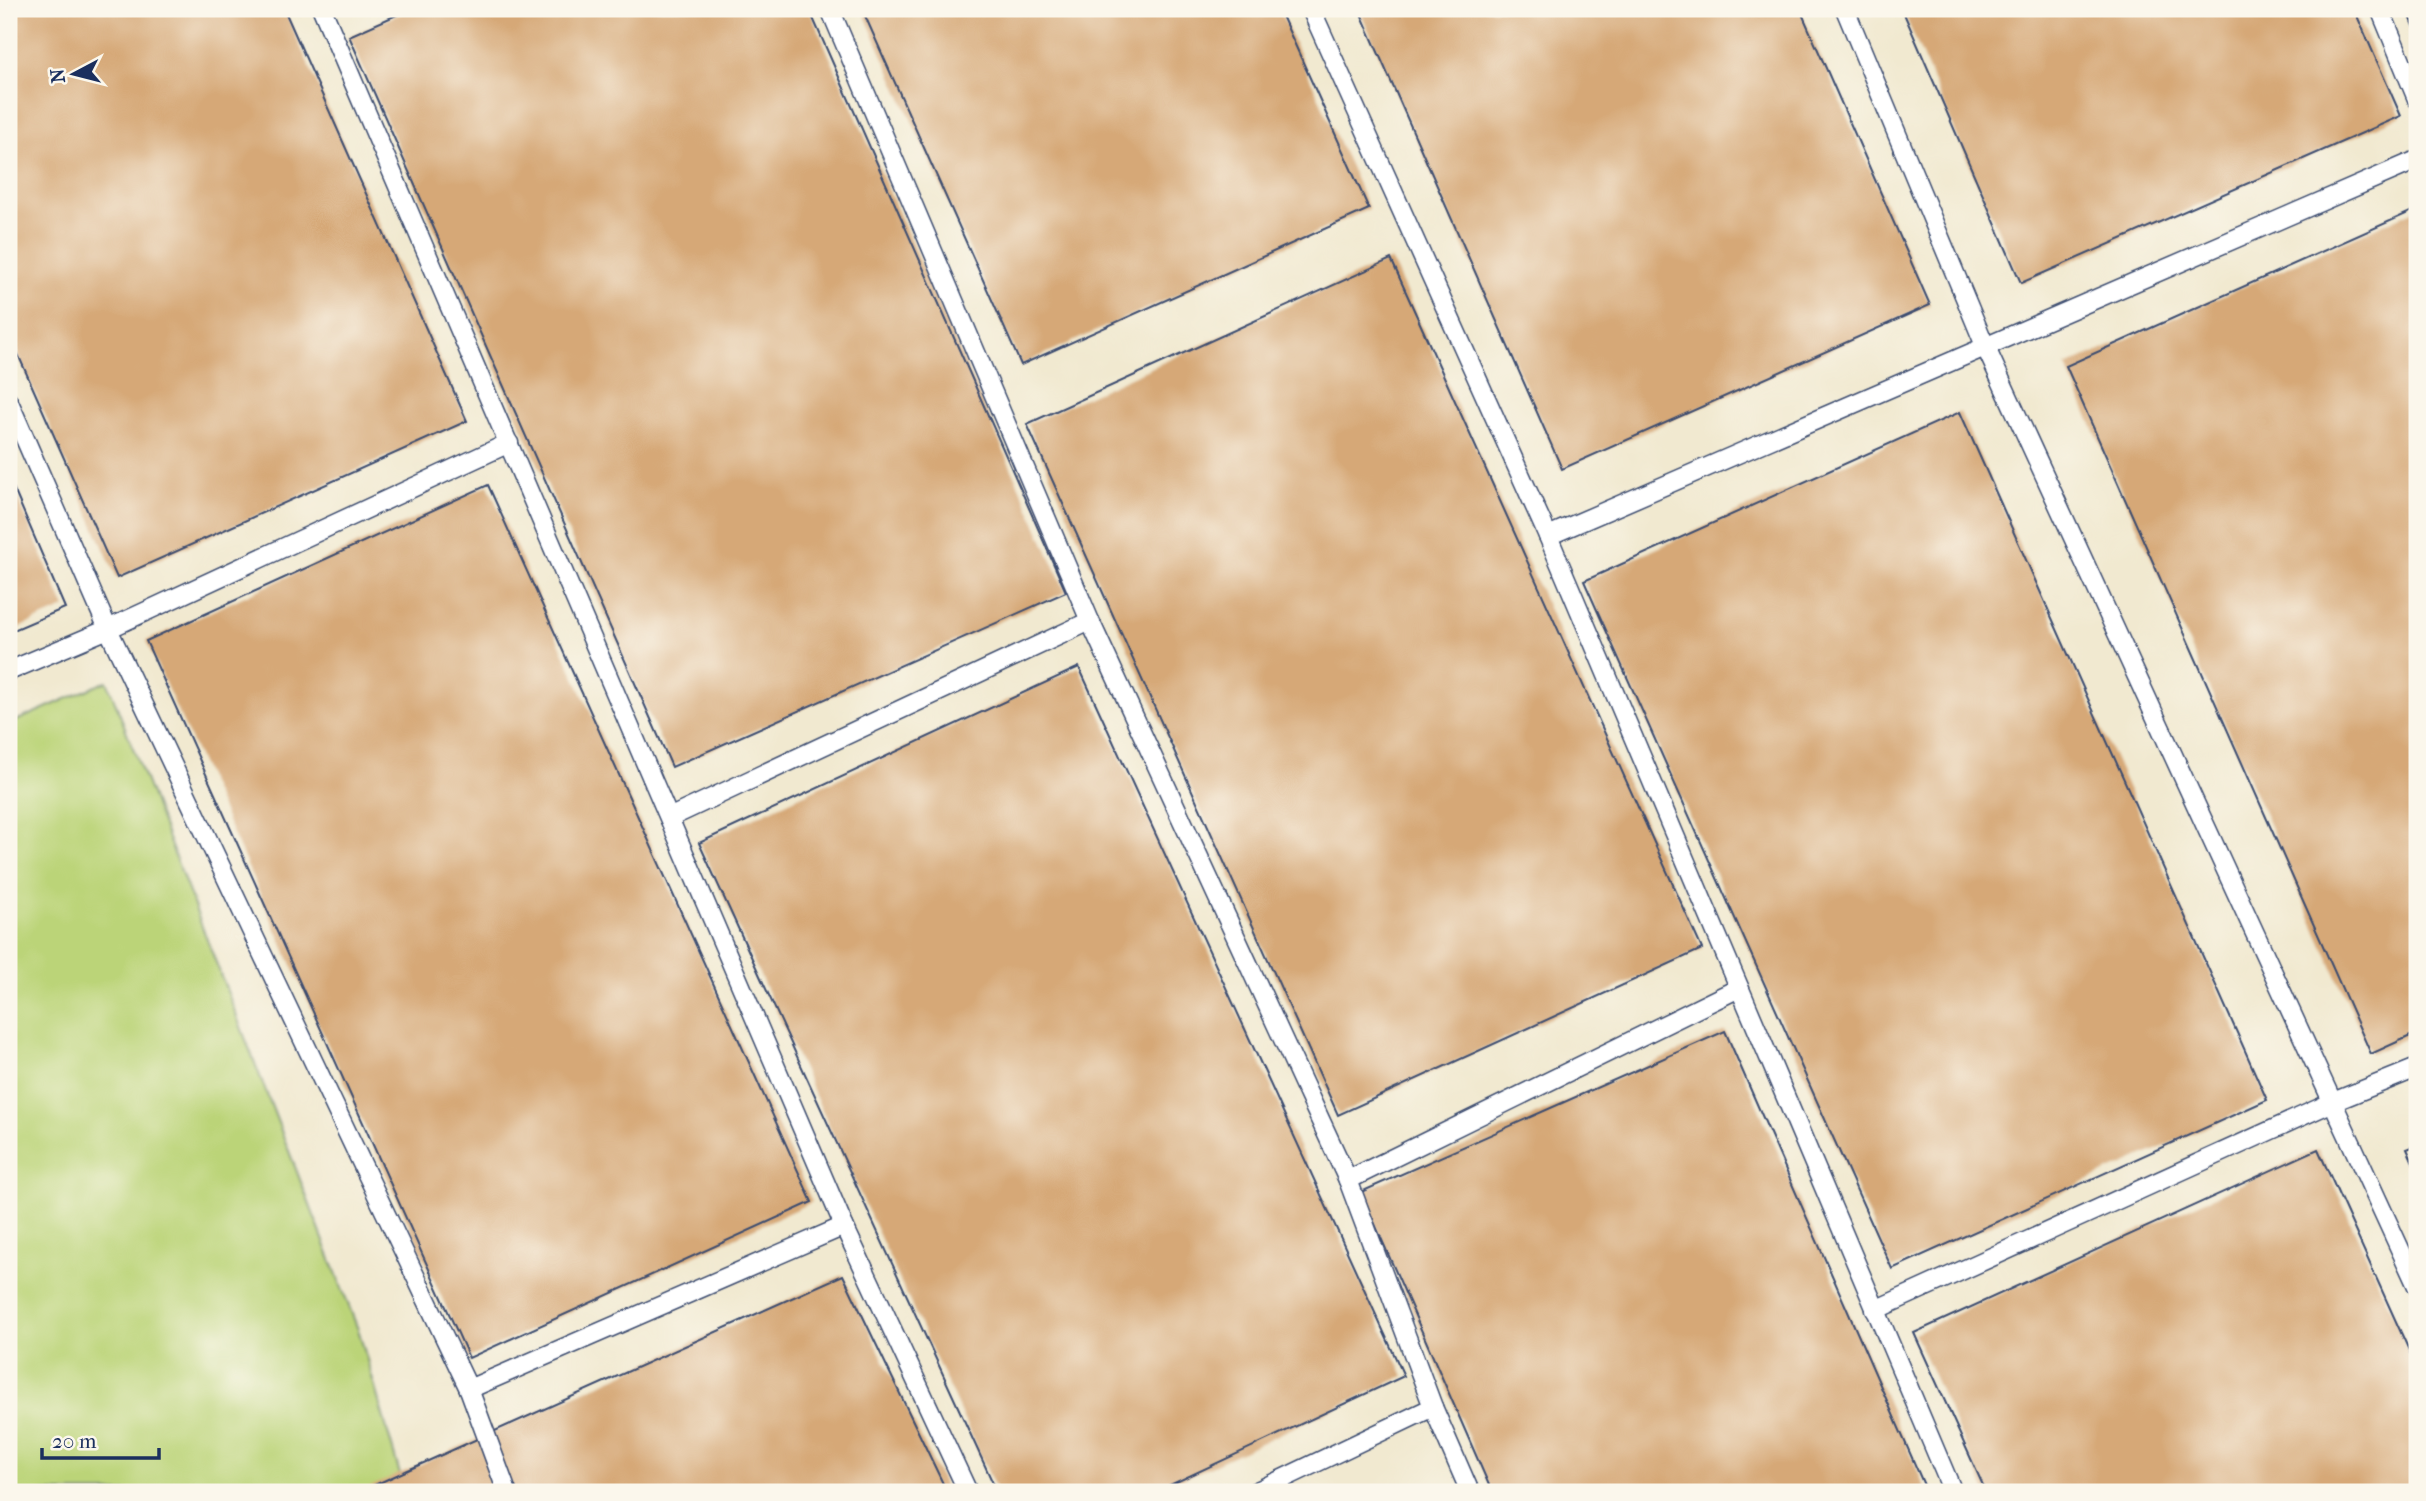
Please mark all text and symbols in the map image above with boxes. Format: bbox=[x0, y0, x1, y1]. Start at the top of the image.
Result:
north arrow bbox=[38, 38, 108, 108]
text: N bbox=[46, 67, 70, 84]
scale bar bbox=[42, 1417, 159, 1461]
text: 20 m bbox=[52, 1429, 97, 1453]

